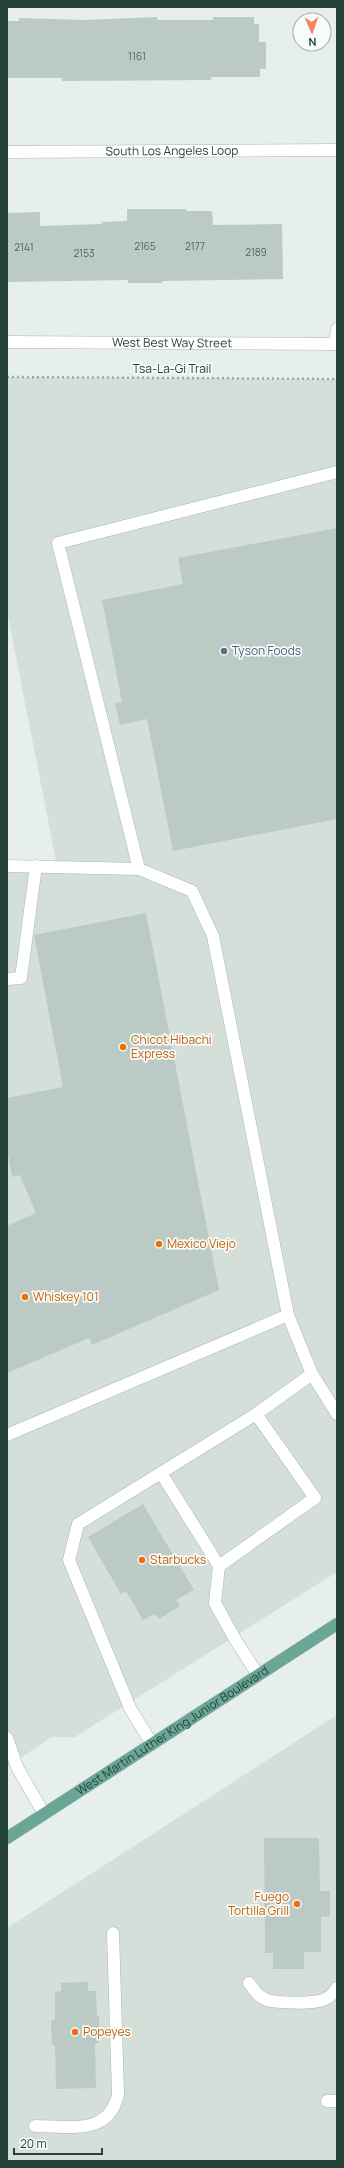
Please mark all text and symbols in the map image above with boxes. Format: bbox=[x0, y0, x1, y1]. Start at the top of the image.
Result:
north arrow bbox=[292, 12, 332, 52]
text: N bbox=[308, 35, 317, 50]
house number: 1161 bbox=[128, 49, 146, 63]
street label: South Los Angeles Loop bbox=[106, 142, 238, 159]
house number: 2165 bbox=[134, 239, 156, 253]
house number: 2177 bbox=[185, 239, 205, 253]
house number: 2141 bbox=[14, 240, 34, 254]
house number: 2189 bbox=[245, 245, 267, 259]
house number: 2153 bbox=[74, 246, 94, 260]
street label: West Best Way Street bbox=[112, 334, 232, 351]
street label: Tsa-La-Gi Trail bbox=[133, 360, 211, 377]
place label: Tyson Foods bbox=[232, 642, 301, 659]
marker: Tyson Foods bbox=[219, 646, 229, 656]
place label: Chicot Hibachi Express bbox=[131, 1031, 212, 1062]
marker: Chicot Hibachi Express bbox=[118, 1042, 128, 1052]
place label: Mexico Viejo bbox=[167, 1235, 236, 1252]
marker: Mexico Viejo bbox=[154, 1239, 164, 1249]
place label: Whiskey 101 bbox=[33, 1288, 99, 1305]
marker: Whiskey 101 bbox=[20, 1292, 30, 1302]
place label: Starbucks bbox=[150, 1551, 206, 1568]
marker: Starbucks bbox=[137, 1555, 147, 1565]
street label: West Martin Luther King Junior Boulevard bbox=[72, 1662, 272, 1799]
place label: Fuego Tortilla Grill bbox=[228, 1888, 289, 1919]
marker: Fuego Tortilla Grill bbox=[292, 1899, 302, 1909]
place label: Popeyes bbox=[83, 2023, 131, 2040]
marker: Popeyes bbox=[70, 2027, 80, 2037]
scale bar bbox=[14, 2130, 102, 2156]
text: 20 m bbox=[20, 2135, 47, 2152]

